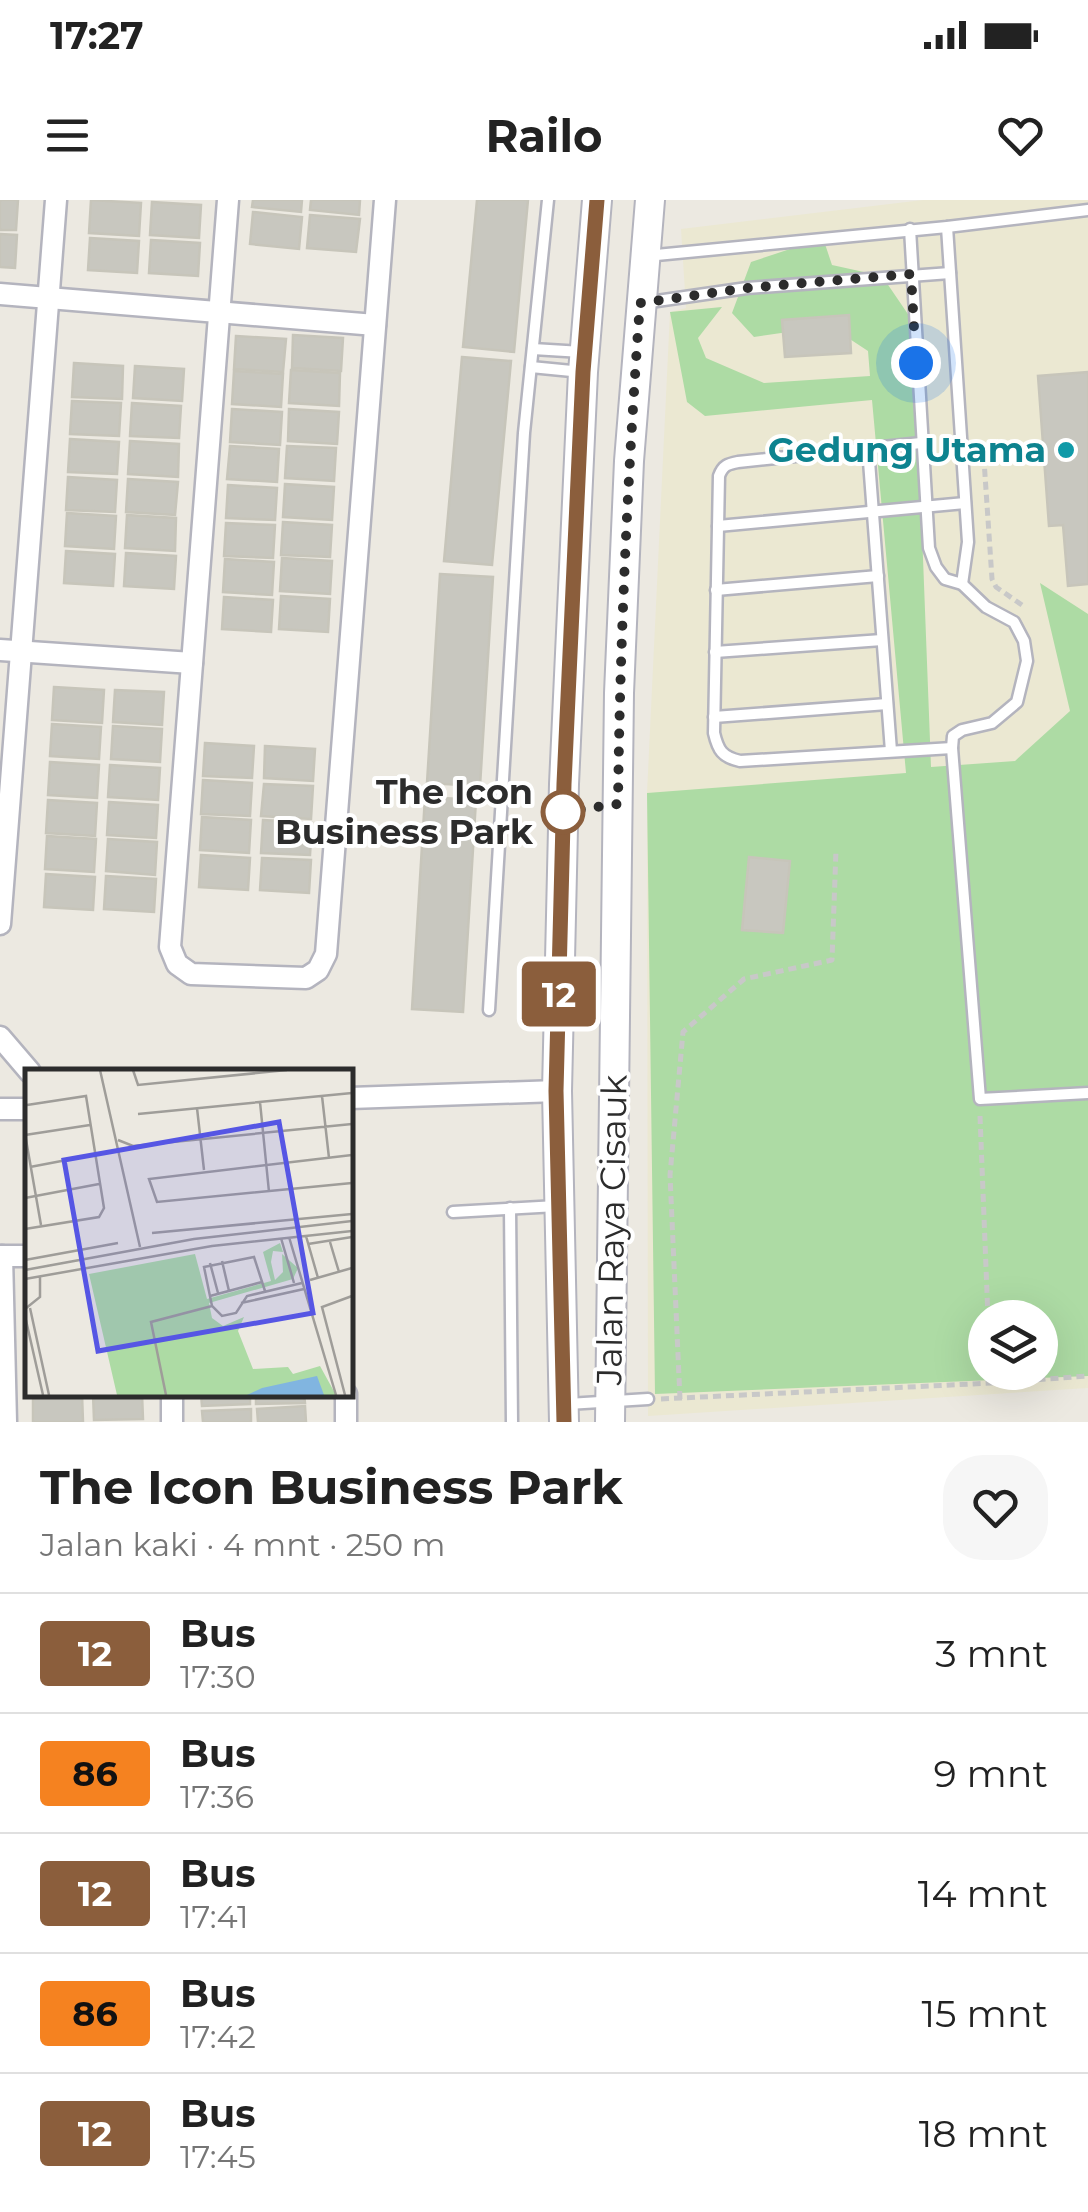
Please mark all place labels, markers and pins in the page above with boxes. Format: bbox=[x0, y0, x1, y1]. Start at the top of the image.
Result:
place label: Gedung Utama bbox=[768, 428, 1046, 471]
marker: Gedung Utama bbox=[1055, 439, 1077, 461]
place label: The Icon Business Park bbox=[275, 770, 534, 853]
marker: The Icon Business Park bbox=[542, 791, 584, 833]

